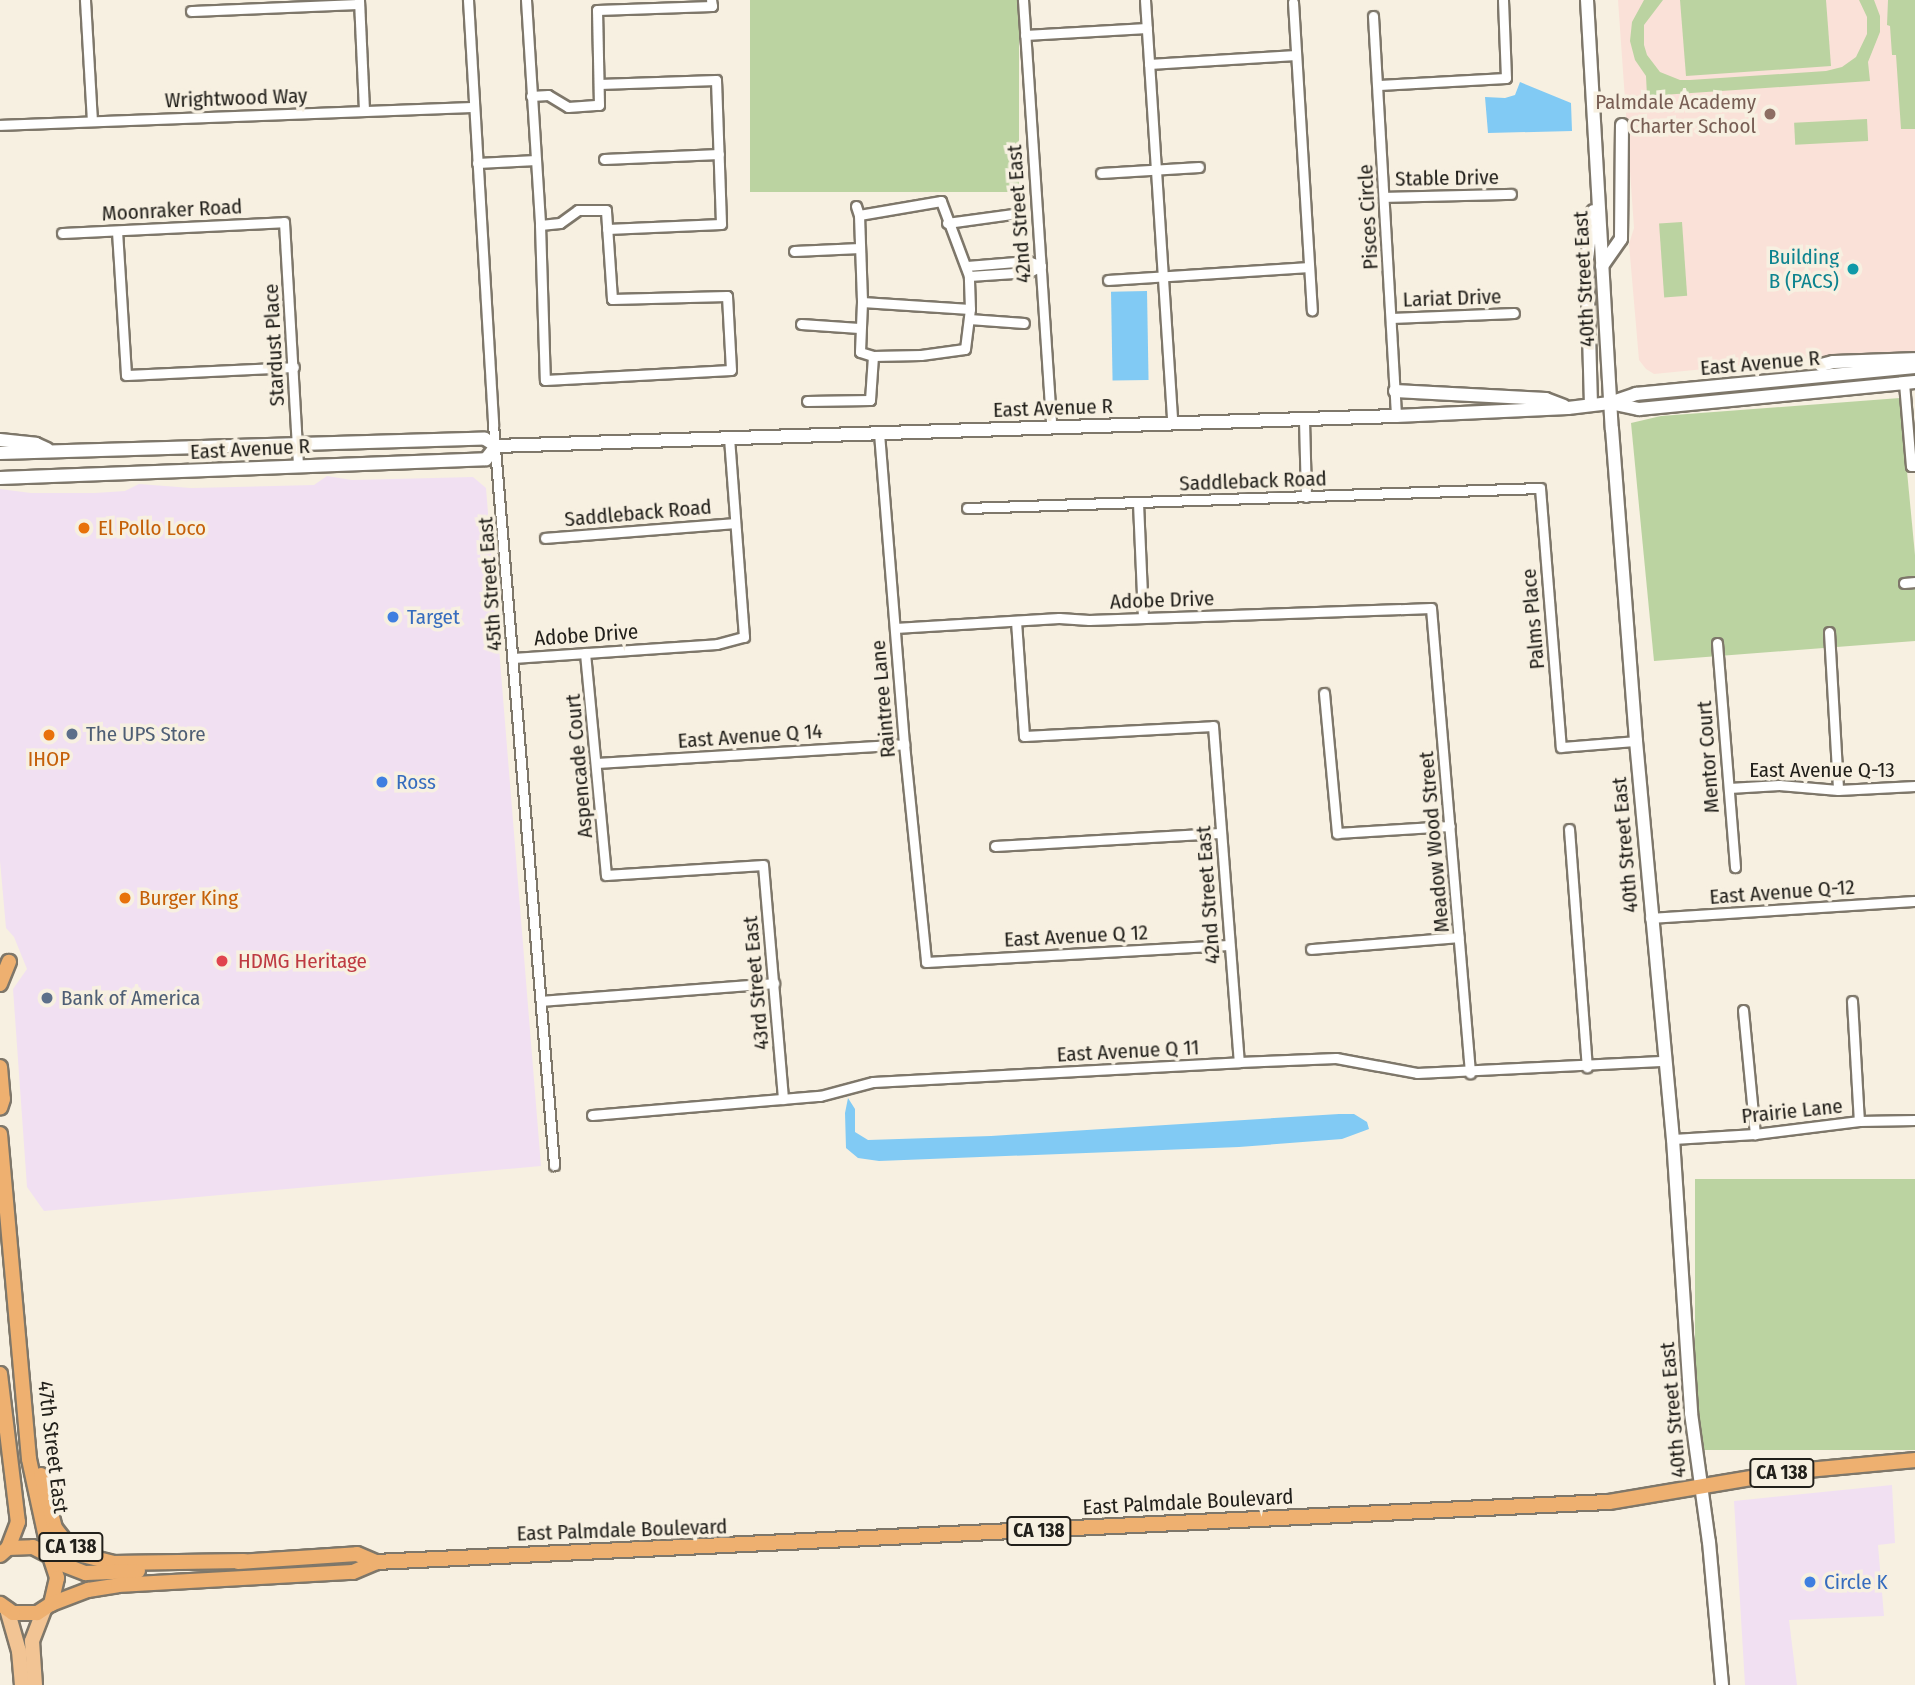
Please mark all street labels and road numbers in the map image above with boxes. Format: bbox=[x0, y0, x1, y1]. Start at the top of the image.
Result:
street label: Wrightwood Way bbox=[164, 83, 308, 113]
street label: 42nd Street East bbox=[1002, 144, 1036, 284]
street label: Pisces Circle bbox=[1353, 164, 1383, 270]
street label: Stable Drive bbox=[1395, 164, 1499, 192]
street label: Moonraker Road bbox=[101, 194, 243, 226]
street label: 40th Street East bbox=[1568, 210, 1600, 348]
street label: Stardust Place bbox=[258, 283, 290, 407]
street label: Lariat Drive bbox=[1402, 284, 1502, 312]
street label: East Avenue R bbox=[1699, 345, 1821, 381]
street label: East Avenue R bbox=[993, 393, 1113, 423]
street label: East Avenue R bbox=[189, 433, 311, 465]
street label: Saddleback Road bbox=[1179, 466, 1327, 496]
street label: Saddleback Road bbox=[563, 494, 713, 532]
street label: 45th Street East bbox=[473, 516, 507, 652]
street label: Palms Place bbox=[1516, 568, 1550, 670]
street label: Adobe Drive bbox=[1109, 586, 1215, 614]
street label: Adobe Drive bbox=[533, 619, 639, 651]
street label: Raintree Lane bbox=[865, 639, 901, 759]
street label: Aspencade Court bbox=[560, 693, 598, 839]
street label: Mentor Court bbox=[1691, 700, 1725, 814]
street label: East Avenue Q 14 bbox=[677, 718, 823, 754]
street label: Meadow Wood Street bbox=[1414, 750, 1454, 934]
street label: East Avenue Q-13 bbox=[1749, 757, 1895, 783]
street label: 40th Street East bbox=[1607, 776, 1643, 914]
street label: 42nd Street East bbox=[1191, 825, 1225, 965]
street label: East Avenue Q-12 bbox=[1709, 874, 1855, 910]
street label: 43rd Street East bbox=[738, 915, 774, 1051]
street label: East Avenue Q 12 bbox=[1003, 920, 1149, 952]
street label: East Avenue Q 11 bbox=[1056, 1035, 1200, 1067]
street label: Prairie Lane bbox=[1740, 1093, 1844, 1129]
street label: 40th Street East bbox=[1655, 1341, 1691, 1479]
street label: 47th Street East bbox=[32, 1379, 74, 1515]
road number: CA 138 bbox=[1749, 1457, 1815, 1488]
street label: East Palmdale Boulevard bbox=[1082, 1484, 1294, 1520]
street label: East Palmdale Boulevard bbox=[516, 1514, 728, 1546]
road number: CA 138 bbox=[1006, 1516, 1072, 1546]
road number: CA 138 bbox=[38, 1532, 104, 1562]

